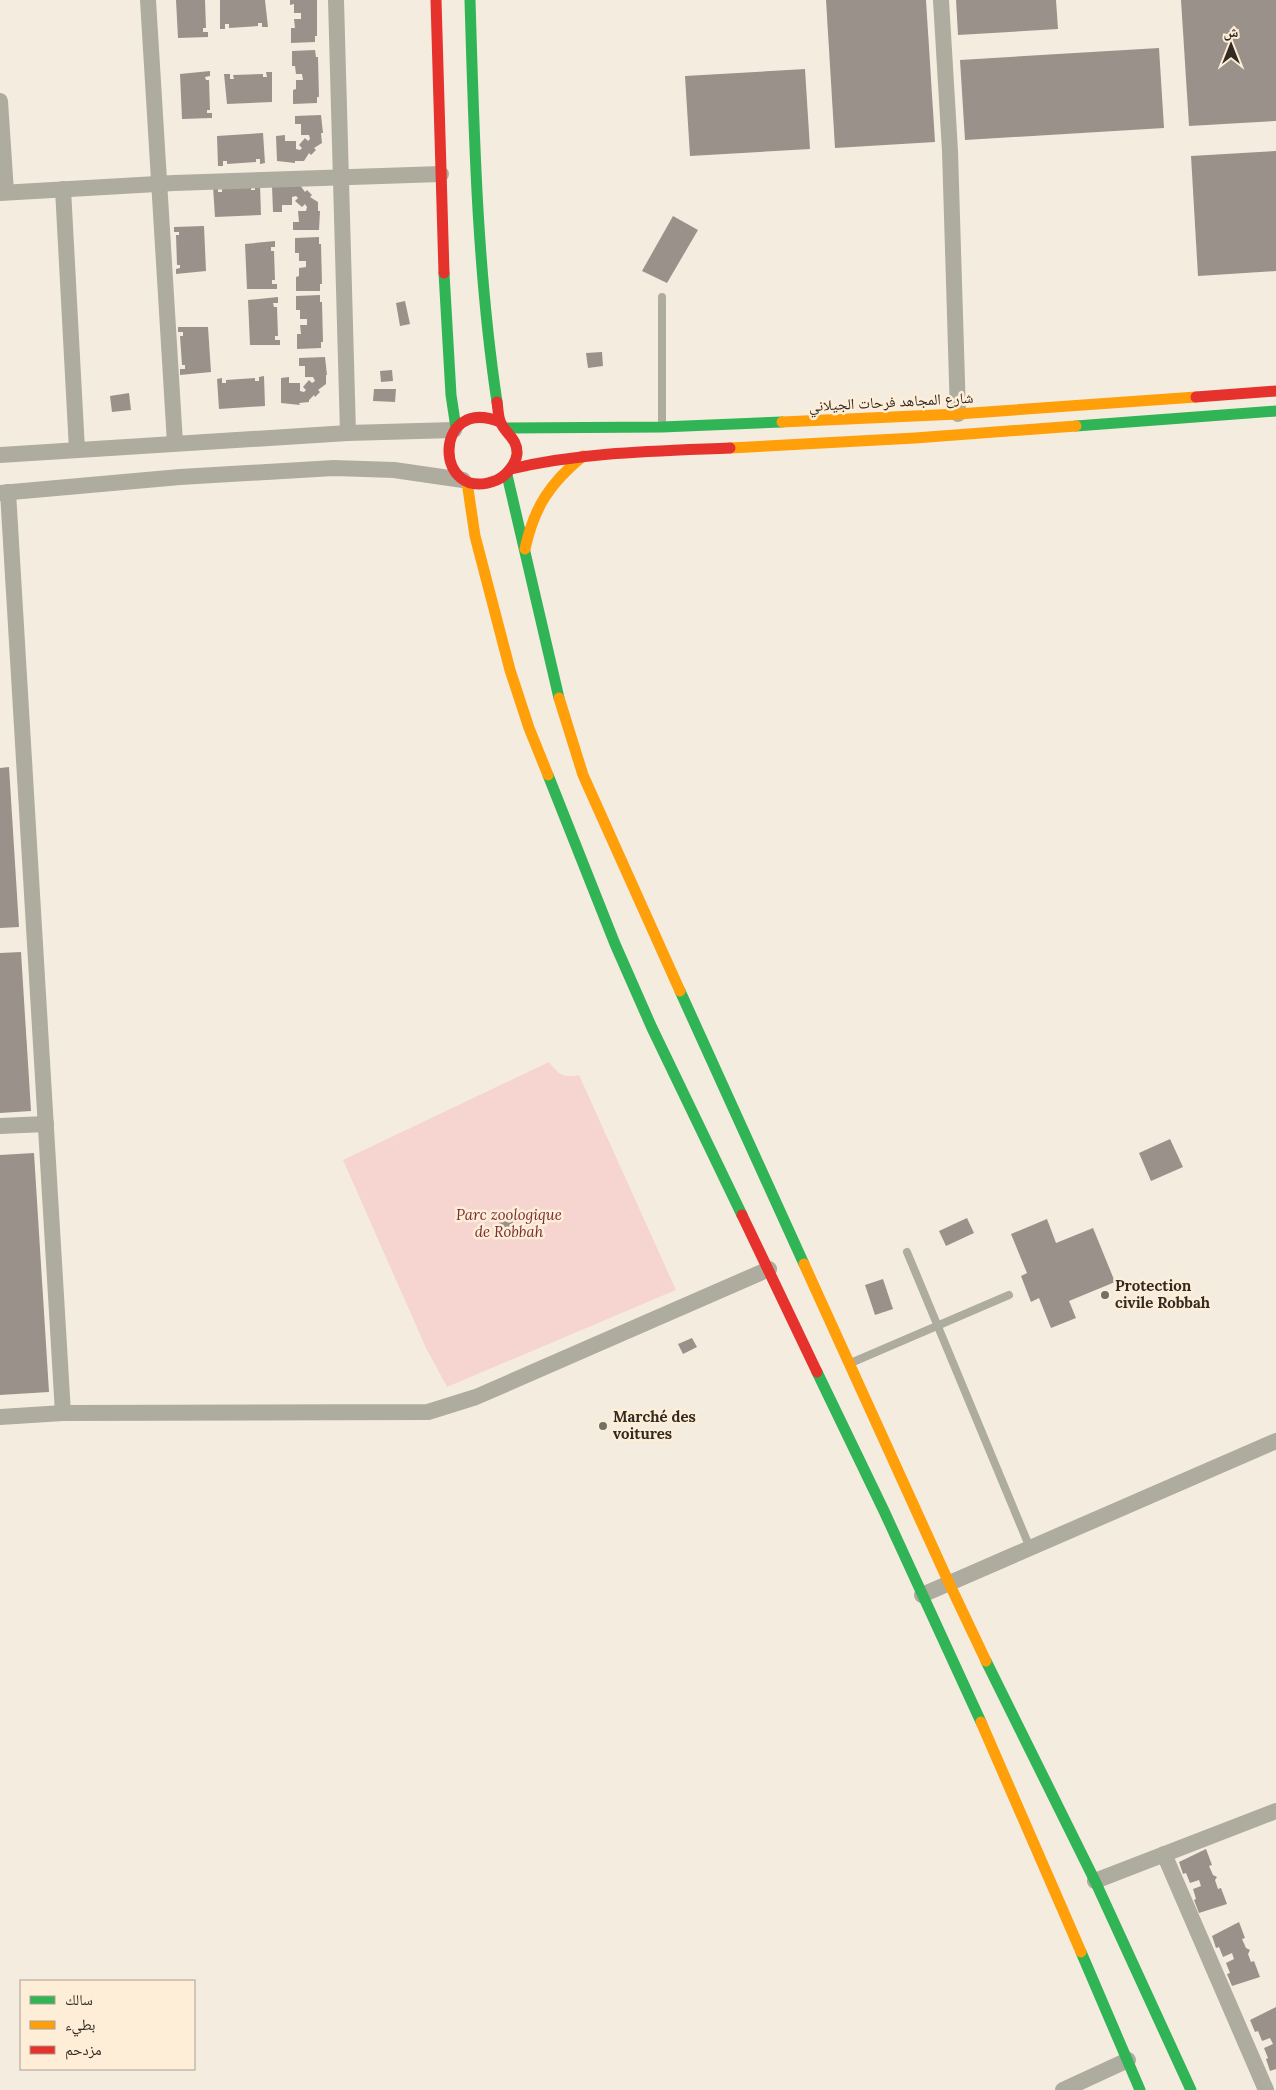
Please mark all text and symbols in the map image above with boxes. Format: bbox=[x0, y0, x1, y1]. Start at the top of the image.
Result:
north arrow bbox=[1206, 20, 1256, 70]
text: ش bbox=[1224, 23, 1239, 41]
street label: شارع المجاهد فرحات الجيلاني bbox=[808, 388, 974, 418]
park label: Parc zoologique de Robbah bbox=[456, 1205, 562, 1241]
place label: Protection civile Robbah bbox=[1115, 1276, 1211, 1312]
marker: Protection civile Robbah bbox=[1099, 1289, 1111, 1301]
place label: Marché des voitures bbox=[613, 1407, 696, 1443]
marker: Marché des voitures bbox=[597, 1420, 609, 1432]
legend bbox=[20, 1980, 195, 2070]
text: سالك bbox=[65, 1990, 93, 2009]
text: بطيء bbox=[65, 2015, 95, 2037]
text: مزدحم bbox=[65, 2040, 102, 2060]

